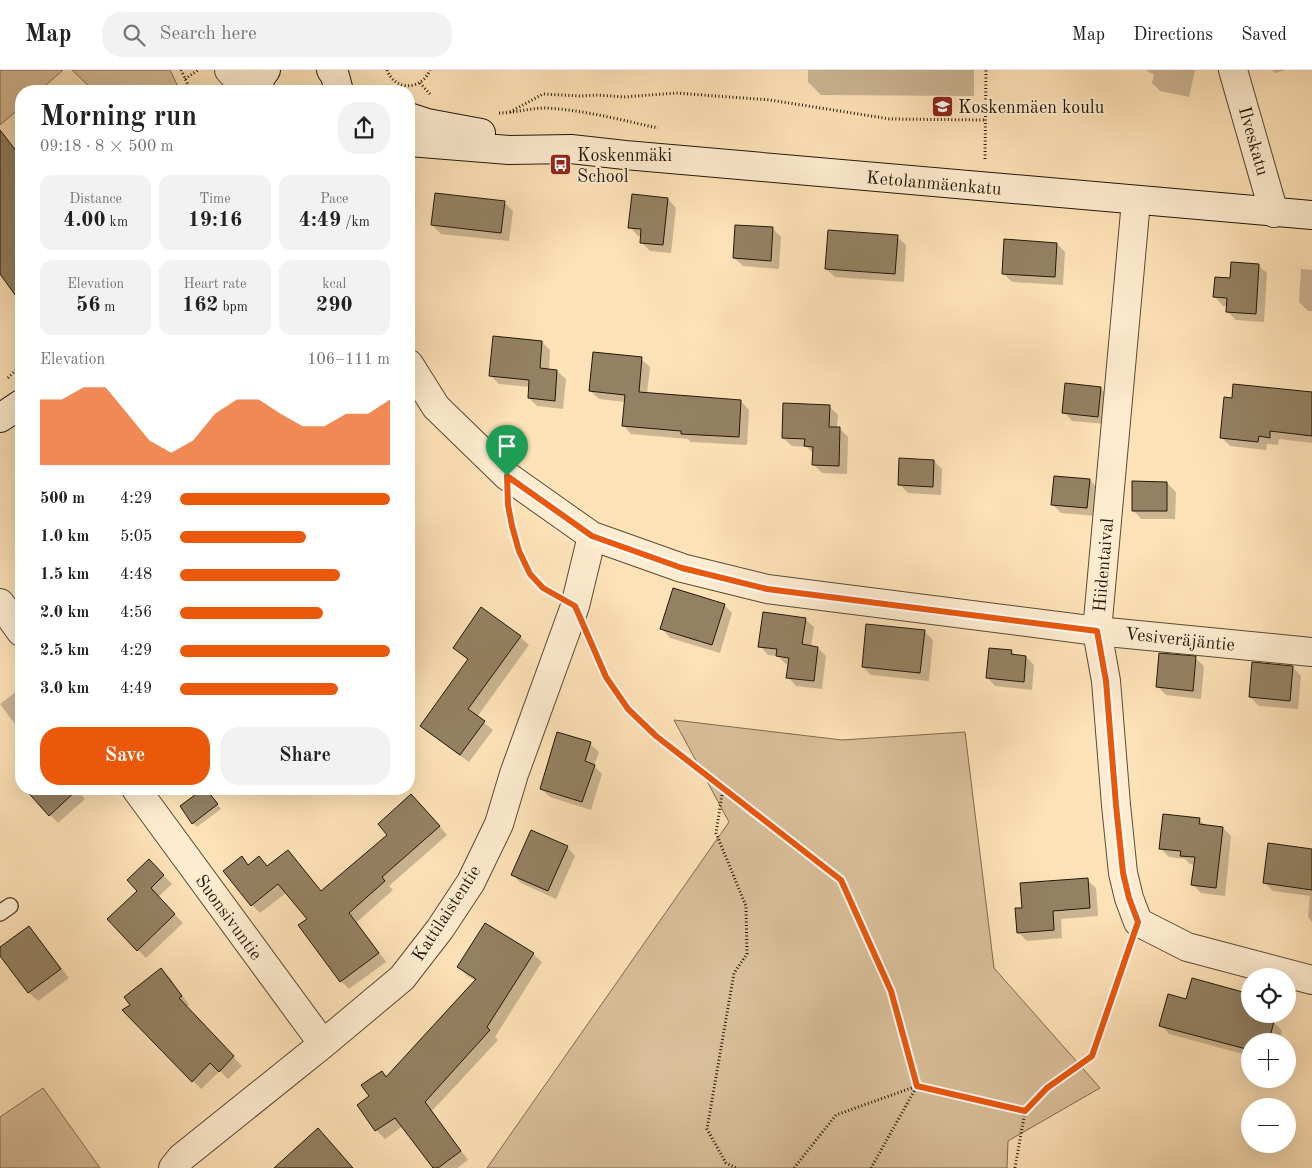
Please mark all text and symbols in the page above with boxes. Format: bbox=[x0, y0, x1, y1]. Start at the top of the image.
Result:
search box bbox=[102, 12, 452, 57]
icon: search bbox=[120, 21, 148, 49]
text: Map bbox=[25, 23, 72, 47]
text: Search here bbox=[160, 25, 257, 44]
text: Map bbox=[1072, 26, 1105, 44]
text: Directions bbox=[1133, 26, 1213, 44]
text: Saved bbox=[1241, 26, 1287, 44]
school or university icon: Koskenmäen koulu bbox=[930, 95, 954, 119]
place label: Koskenmäen koulu bbox=[958, 99, 1105, 117]
button: share bbox=[338, 102, 390, 154]
text: Morning run bbox=[40, 104, 197, 132]
street label: Ilveskatu bbox=[1235, 105, 1272, 178]
text: 09:18 · 8 × 500 m bbox=[40, 139, 173, 155]
place label: Koskenmäki School bbox=[577, 147, 672, 186]
bus stop icon: Koskenmäki School bbox=[549, 153, 573, 177]
street label: Ketolanmäenkatu bbox=[865, 169, 1003, 199]
text: Distance bbox=[69, 192, 122, 206]
text: Time bbox=[199, 192, 231, 206]
text: Pace bbox=[320, 192, 349, 206]
text: 4.00 bbox=[63, 210, 106, 231]
text: 19:16 bbox=[188, 210, 242, 231]
text: 4:49 bbox=[299, 210, 341, 231]
text: km bbox=[106, 215, 128, 229]
text: /km bbox=[341, 215, 370, 229]
text: Elevation bbox=[67, 277, 124, 291]
text: Heart rate bbox=[184, 277, 246, 291]
text: kcal bbox=[322, 277, 346, 291]
text: 56 bbox=[76, 295, 100, 316]
text: 162 bbox=[182, 295, 219, 316]
text: 290 bbox=[316, 295, 353, 316]
text: m bbox=[100, 300, 115, 314]
text: bpm bbox=[219, 300, 248, 314]
text: Elevation bbox=[40, 352, 105, 368]
text: 106–111 m bbox=[307, 352, 390, 368]
pin bbox=[486, 425, 528, 476]
icon: arrive bbox=[493, 432, 521, 460]
text: 500 m bbox=[40, 491, 85, 507]
text: 4:29 bbox=[120, 491, 152, 507]
street label: Hiidentaival bbox=[1091, 517, 1117, 613]
text: 1.0 km bbox=[40, 529, 89, 545]
text: 5:05 bbox=[120, 529, 152, 545]
text: 1.5 km bbox=[40, 567, 89, 583]
text: 4:48 bbox=[120, 567, 152, 583]
text: 2.0 km bbox=[40, 605, 89, 621]
text: 4:56 bbox=[120, 605, 152, 621]
street label: Vesiveräjäntie bbox=[1124, 625, 1236, 655]
text: 2.5 km bbox=[40, 643, 89, 659]
text: 4:29 bbox=[120, 643, 152, 659]
text: 3.0 km bbox=[40, 681, 89, 697]
text: 4:49 bbox=[120, 681, 152, 697]
button: Save bbox=[40, 727, 210, 785]
button: Share bbox=[220, 727, 390, 785]
street label: Kattilaistentie bbox=[409, 862, 484, 965]
street label: Suonsivuntie bbox=[191, 872, 265, 963]
map controls bbox=[1241, 968, 1296, 1153]
button: locate bbox=[1241, 968, 1296, 1023]
button: + bbox=[1241, 1033, 1296, 1088]
button: − bbox=[1241, 1098, 1296, 1153]

